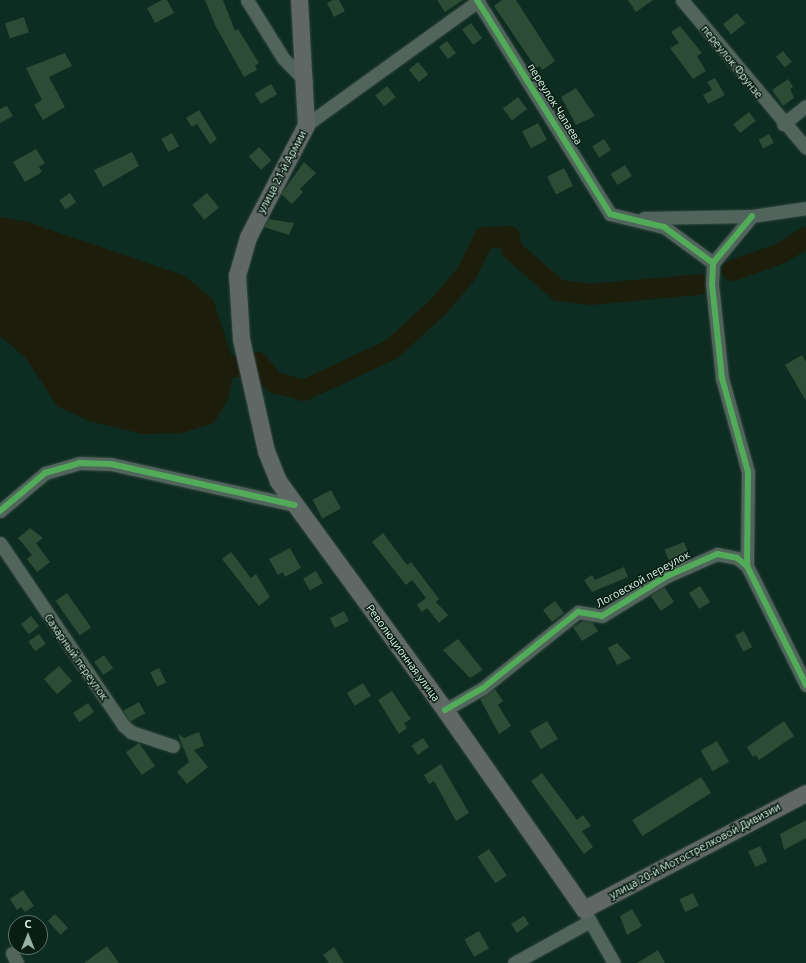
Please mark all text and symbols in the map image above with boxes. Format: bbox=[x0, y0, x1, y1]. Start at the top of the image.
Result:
street label: переулок Фрунзе bbox=[699, 23, 765, 101]
street label: переулок Чапаева bbox=[525, 61, 585, 147]
street label: улица 21-й Армии bbox=[255, 128, 309, 216]
street label: Логовской переулок bbox=[594, 548, 692, 610]
street label: Революционная улица bbox=[363, 602, 443, 704]
street label: Сахарный переулок bbox=[41, 611, 111, 703]
street label: улица 20-й Мотострелковой Дивизии bbox=[607, 800, 783, 902]
north arrow bbox=[8, 915, 48, 955]
text: С bbox=[24, 918, 32, 930]

